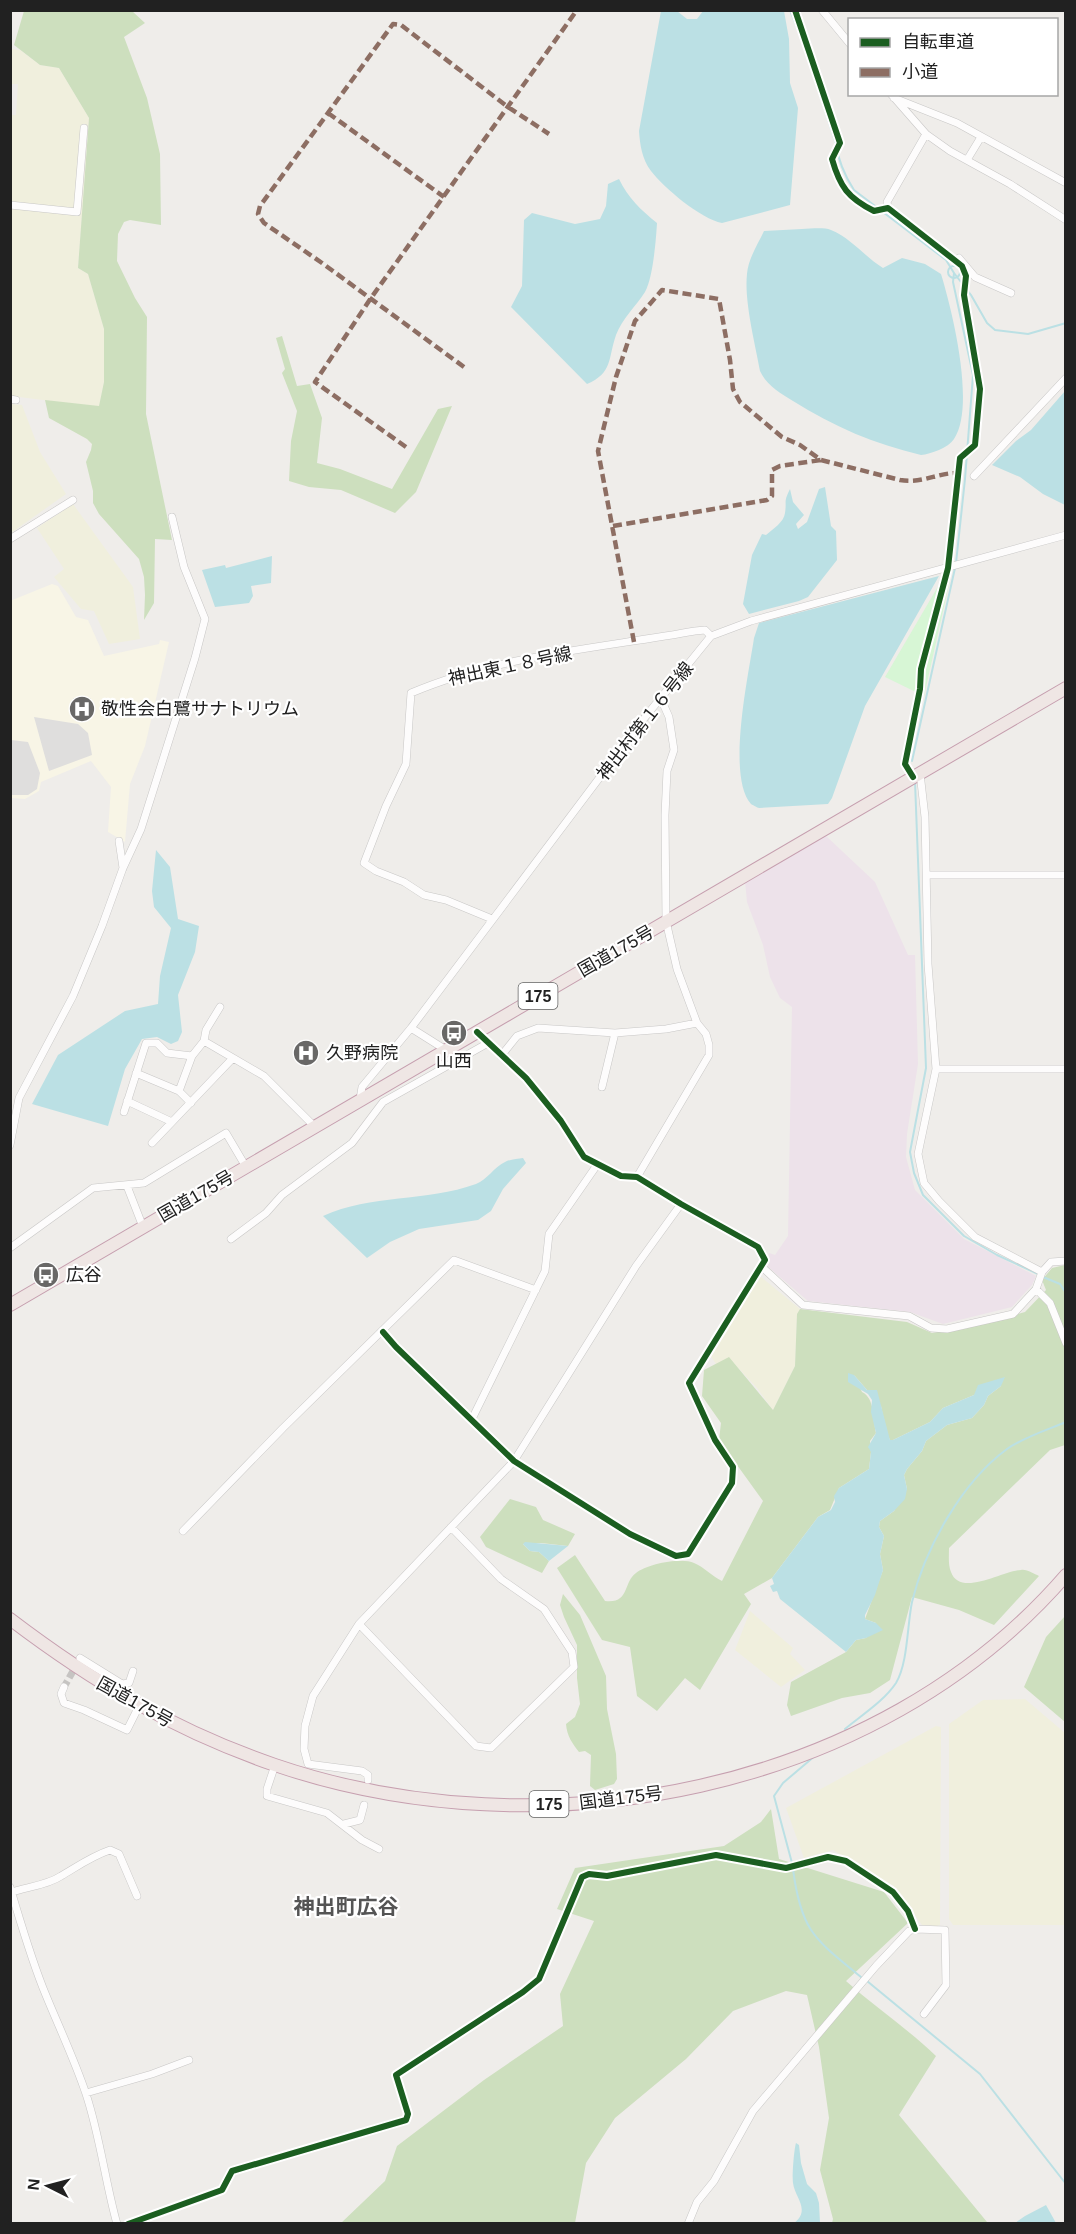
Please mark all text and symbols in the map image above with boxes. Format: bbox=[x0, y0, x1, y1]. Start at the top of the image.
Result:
legend bbox=[848, 18, 1058, 96]
text: 自転車道 bbox=[902, 32, 974, 52]
text: 小道 bbox=[902, 62, 938, 82]
street label: 神出東１８号線 bbox=[446, 643, 574, 689]
street label: 神出村第１６号線 bbox=[593, 658, 697, 784]
hospital icon: 敬性会白鷺サナトリウム bbox=[67, 694, 97, 724]
place label: 敬性会白鷺サナトリウム bbox=[101, 699, 299, 719]
street label: 国道175号 bbox=[575, 921, 657, 981]
road number: 175 bbox=[518, 983, 558, 1009]
bus stop icon: 山西 bbox=[439, 1018, 469, 1048]
hospital icon: 久野病院 bbox=[291, 1038, 321, 1068]
place label: 久野病院 bbox=[326, 1043, 398, 1063]
place label: 山西 bbox=[436, 1051, 472, 1071]
street label: 国道175号 bbox=[155, 1166, 237, 1226]
bus stop icon: 広谷 bbox=[31, 1260, 61, 1290]
place label: 広谷 bbox=[66, 1265, 102, 1285]
street label: 国道175号 bbox=[93, 1673, 177, 1731]
street label: 国道175号 bbox=[578, 1783, 664, 1813]
road number: 175 bbox=[530, 1791, 568, 1817]
district label: 神出町広谷 bbox=[294, 1895, 399, 1918]
north arrow bbox=[18, 2156, 78, 2216]
text: N bbox=[25, 2178, 43, 2191]

